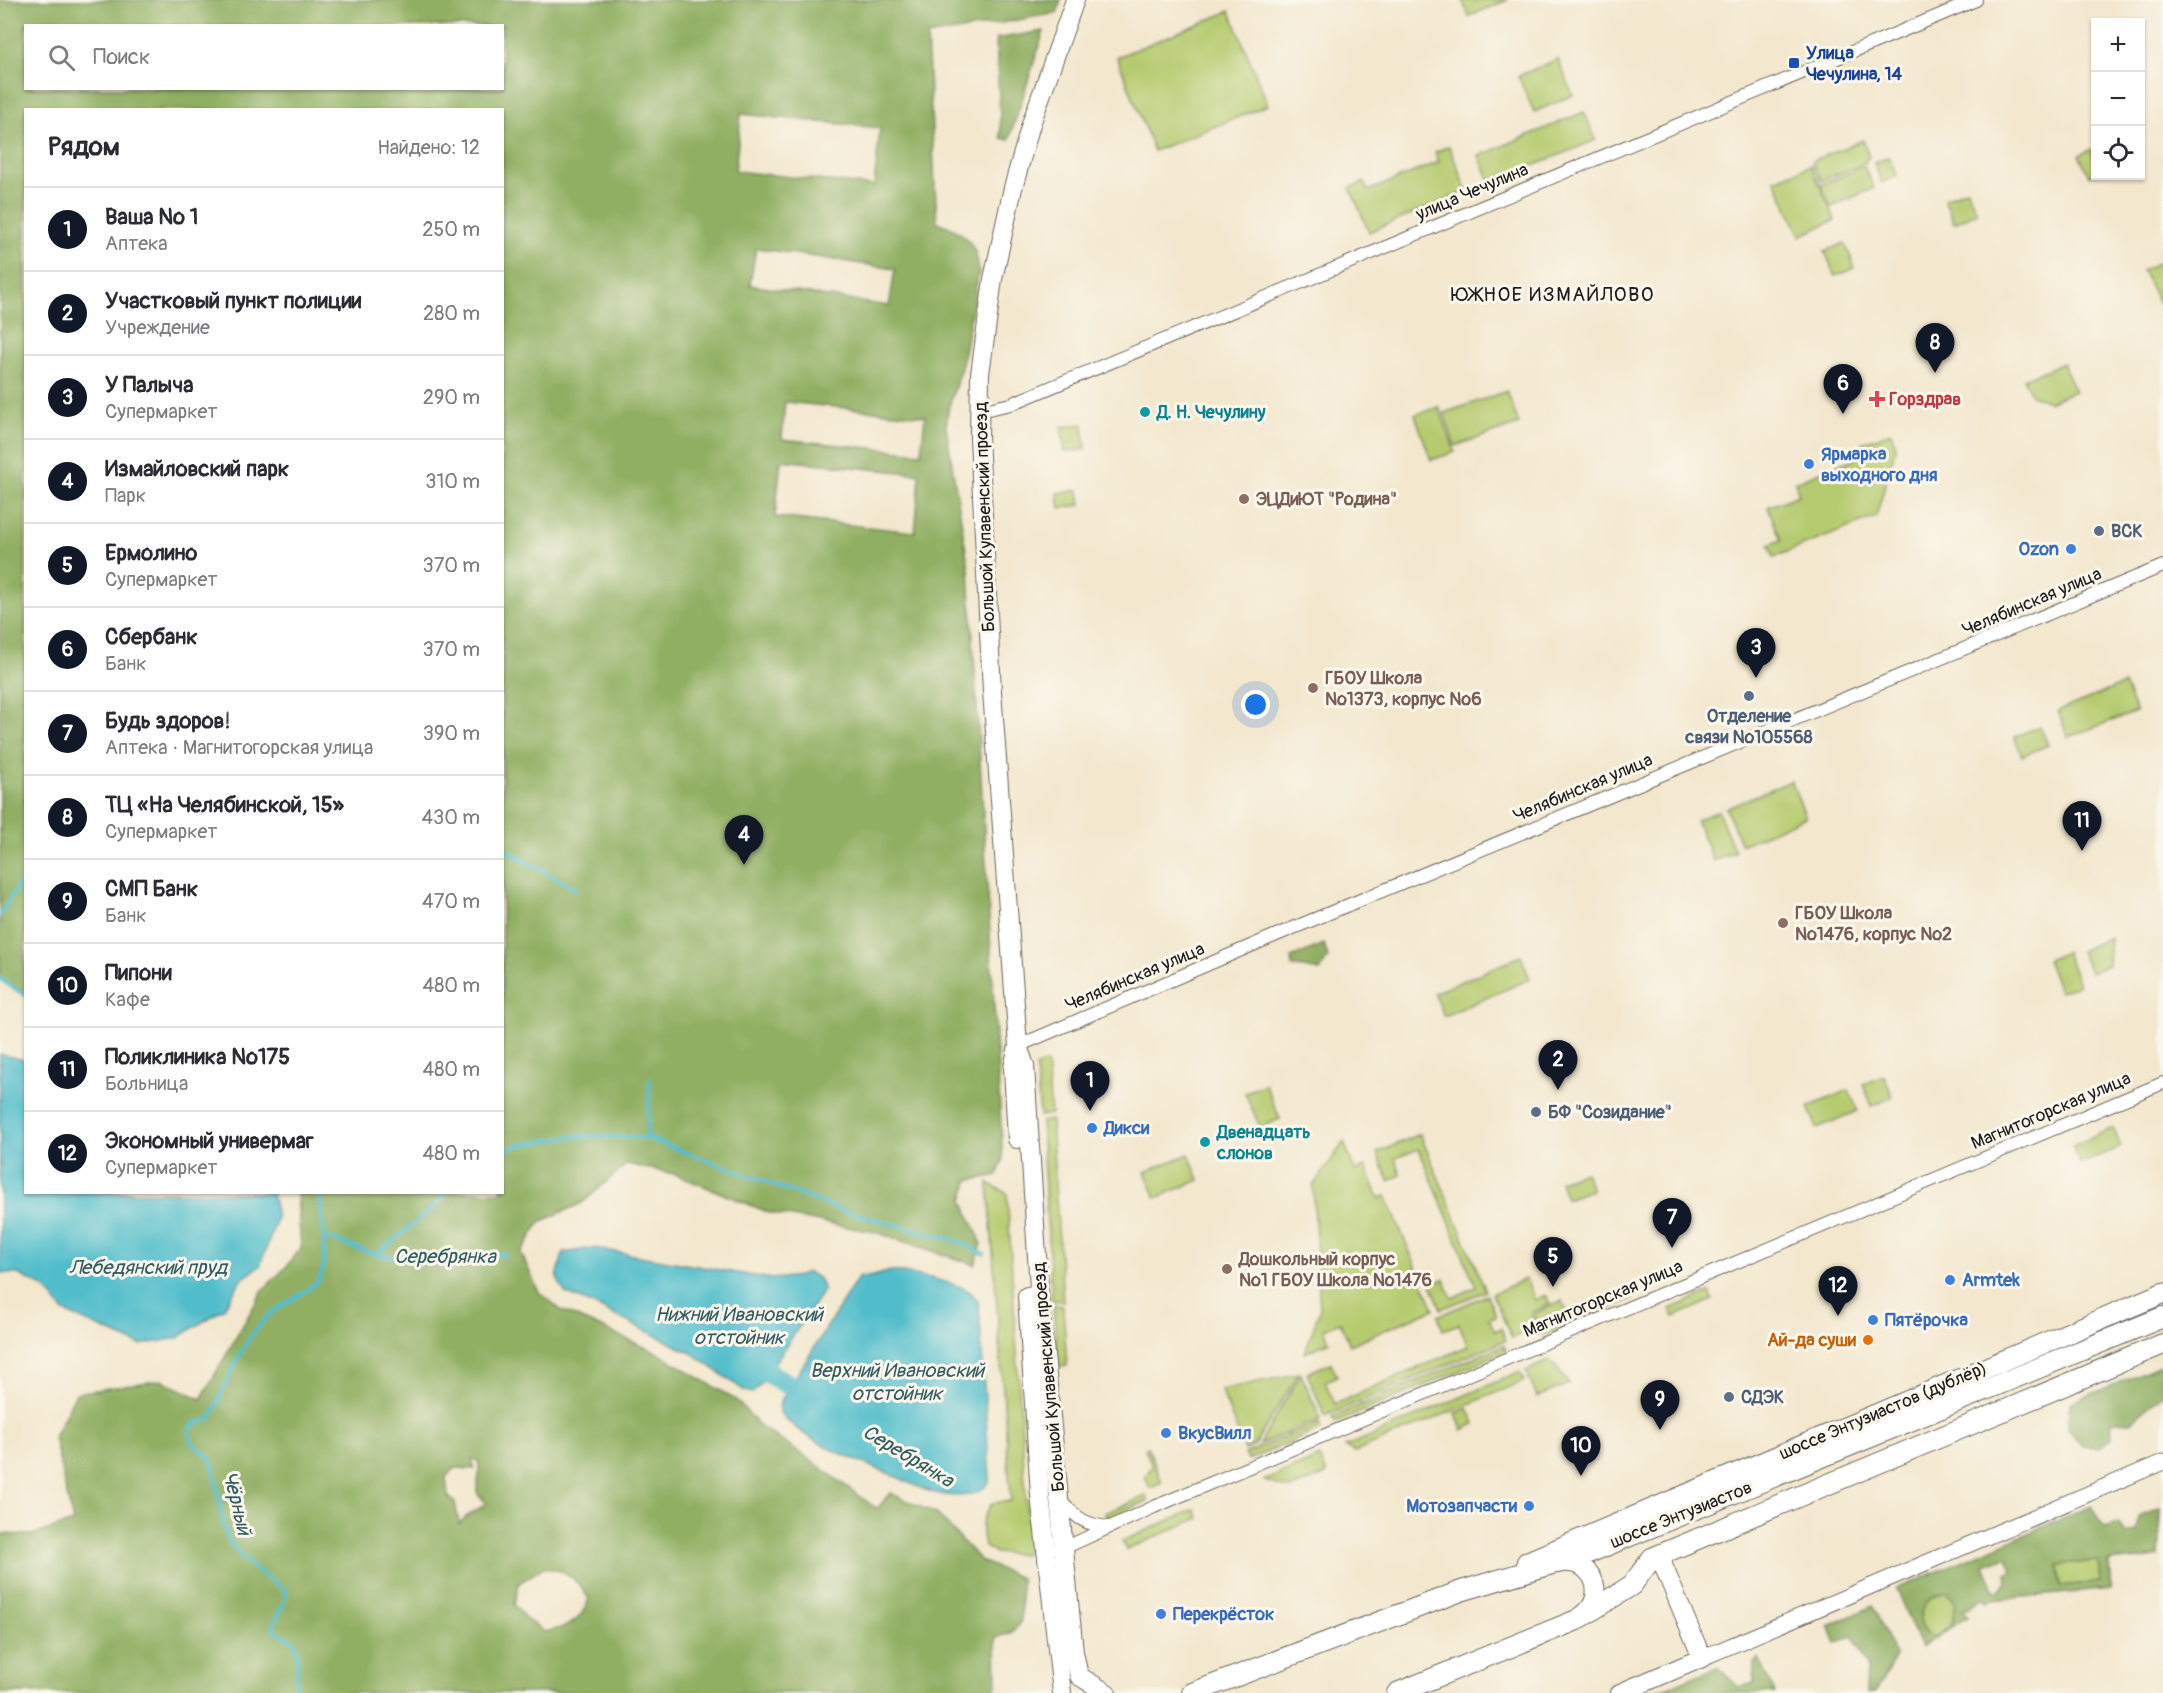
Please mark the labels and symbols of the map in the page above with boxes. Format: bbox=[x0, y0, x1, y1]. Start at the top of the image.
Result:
place label: Улица Чечулина, 14 bbox=[1806, 42, 1903, 86]
marker: Улица Чечулина, 14 bbox=[1787, 56, 1801, 70]
street label: улица Чечулина bbox=[1411, 158, 1532, 226]
district label: ЮЖНОЕ ИЗМАЙЛОВО bbox=[1451, 282, 1655, 307]
pin: 8 bbox=[1916, 324, 1954, 373]
pin: 6 bbox=[1824, 364, 1862, 414]
place label: Горздрав bbox=[1889, 388, 1961, 411]
marker: Горздрав bbox=[1870, 392, 1884, 406]
street label: Большой Купавенский проезд bbox=[969, 401, 1001, 632]
place label: Д. Н. Чечулину bbox=[1156, 401, 1266, 424]
marker: Д. Н. Чечулину bbox=[1138, 405, 1152, 419]
place label: Ярмарка выходного дня bbox=[1821, 443, 1938, 487]
marker: Ярмарка выходного дня bbox=[1802, 457, 1816, 471]
place label: ЭЦДиЮТ "Родина" bbox=[1256, 488, 1397, 511]
marker: ЭЦДиЮТ "Родина" bbox=[1237, 492, 1251, 506]
place label: ВСК bbox=[2111, 520, 2143, 543]
marker: ВСК bbox=[2092, 524, 2106, 538]
place label: Ozon bbox=[2019, 538, 2059, 561]
marker: Ozon bbox=[2064, 542, 2078, 556]
street label: Челябинская улица bbox=[1959, 562, 2105, 642]
pin: 3 bbox=[1736, 628, 1776, 678]
place label: ГБОУ Школа №1373, корпус №6 bbox=[1325, 667, 1482, 711]
marker: ГБОУ Школа №1373, корпус №6 bbox=[1306, 681, 1320, 695]
marker: Отделение связи №105568 bbox=[1742, 689, 1756, 703]
your location bbox=[1241, 690, 1270, 719]
place label: Отделение связи №105568 bbox=[1684, 705, 1813, 749]
street label: Челябинская улица bbox=[1510, 748, 1656, 828]
pin: 11 bbox=[2062, 802, 2102, 851]
pin: 4 bbox=[724, 816, 764, 865]
place label: ГБОУ Школа №1476, корпус №2 bbox=[1795, 902, 1952, 946]
marker: ГБОУ Школа №1476, корпус №2 bbox=[1776, 916, 1790, 930]
street label: Челябинская улица bbox=[1062, 937, 1208, 1017]
pin: 2 bbox=[1538, 1040, 1578, 1090]
pin: 1 bbox=[1070, 1062, 1110, 1111]
street label: Магнитогорская улица bbox=[1968, 1067, 2134, 1155]
place label: БФ "Созидание" bbox=[1548, 1101, 1672, 1124]
marker: БФ "Созидание" bbox=[1529, 1105, 1543, 1119]
place label: Дикси bbox=[1103, 1117, 1149, 1140]
marker: Дикси bbox=[1085, 1121, 1099, 1135]
place label: Двенадцать слонов bbox=[1216, 1121, 1311, 1165]
marker: Двенадцать слонов bbox=[1198, 1135, 1212, 1149]
pin: 7 bbox=[1652, 1198, 1692, 1248]
pin: 5 bbox=[1534, 1238, 1572, 1287]
water label: Серебрянка bbox=[394, 1244, 497, 1269]
place label: Дошкольный корпус №1 ГБОУ Школа №1476 bbox=[1238, 1248, 1432, 1292]
water label: Лебедянский пруд bbox=[69, 1255, 229, 1280]
street label: Магнитогорская улица bbox=[1520, 1255, 1686, 1343]
street label: Большой Купавенский проезд bbox=[1027, 1261, 1070, 1493]
marker: Дошкольный корпус №1 ГБОУ Школа №1476 bbox=[1220, 1262, 1234, 1276]
pin: 12 bbox=[1818, 1266, 1858, 1316]
place label: Armtek bbox=[1962, 1269, 2020, 1292]
marker: Armtek bbox=[1943, 1273, 1957, 1287]
water label: Нижний Ивановский отстойник bbox=[655, 1302, 824, 1350]
place label: Пятёрочка bbox=[1885, 1309, 1969, 1332]
marker: Пятёрочка bbox=[1866, 1313, 1880, 1327]
place label: Ай-да суши bbox=[1767, 1329, 1856, 1352]
marker: Ай-да суши bbox=[1861, 1333, 1875, 1347]
street label: шоссе Энтузиастов (дублёр) bbox=[1775, 1357, 1991, 1465]
water label: Верхний Ивановский отстойник bbox=[810, 1358, 985, 1406]
pin: 9 bbox=[1640, 1380, 1680, 1430]
place label: СДЭК bbox=[1741, 1386, 1784, 1409]
marker: СДЭК bbox=[1722, 1390, 1736, 1404]
water label: Серебрянка bbox=[858, 1419, 959, 1494]
place label: ВкусВилл bbox=[1178, 1422, 1251, 1445]
marker: ВкусВилл bbox=[1159, 1426, 1173, 1440]
pin: 10 bbox=[1562, 1426, 1600, 1476]
water label: Чёрный bbox=[217, 1469, 257, 1539]
street label: шоссе Энтузиастов bbox=[1607, 1476, 1755, 1554]
place label: Мотозапчасти bbox=[1406, 1495, 1517, 1518]
marker: Мотозапчасти bbox=[1522, 1499, 1536, 1513]
place label: Перекрёсток bbox=[1173, 1603, 1274, 1626]
marker: Перекрёсток bbox=[1154, 1607, 1168, 1621]

